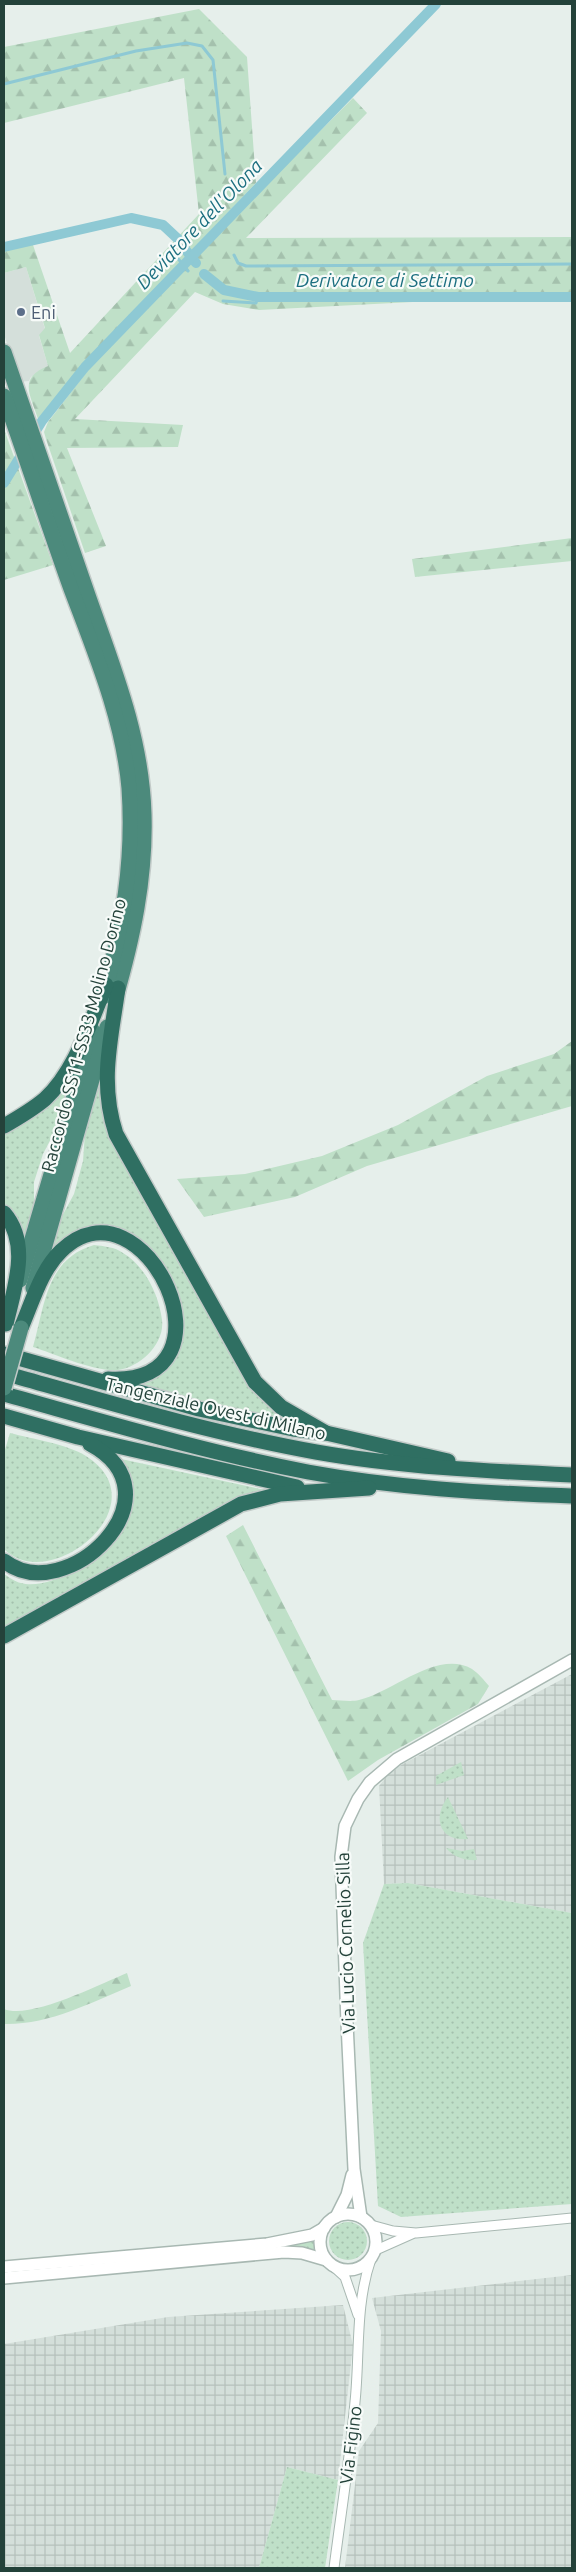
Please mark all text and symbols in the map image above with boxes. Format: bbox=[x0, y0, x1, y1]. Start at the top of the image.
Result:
water label: Deviatore dell'Olona bbox=[131, 155, 267, 293]
water label: Derivatore di Settimo bbox=[296, 269, 474, 291]
place label: Eni bbox=[31, 302, 56, 322]
marker: Eni bbox=[15, 306, 27, 318]
street label: Raccordo SS11-SS33 Molino Dorino bbox=[37, 896, 129, 1174]
street label: Tangenziale Ovest di Milano bbox=[104, 1373, 328, 1443]
street label: Via Lucio Cornelio Silla bbox=[332, 1852, 358, 2034]
street label: Via Figino bbox=[335, 2405, 365, 2485]

